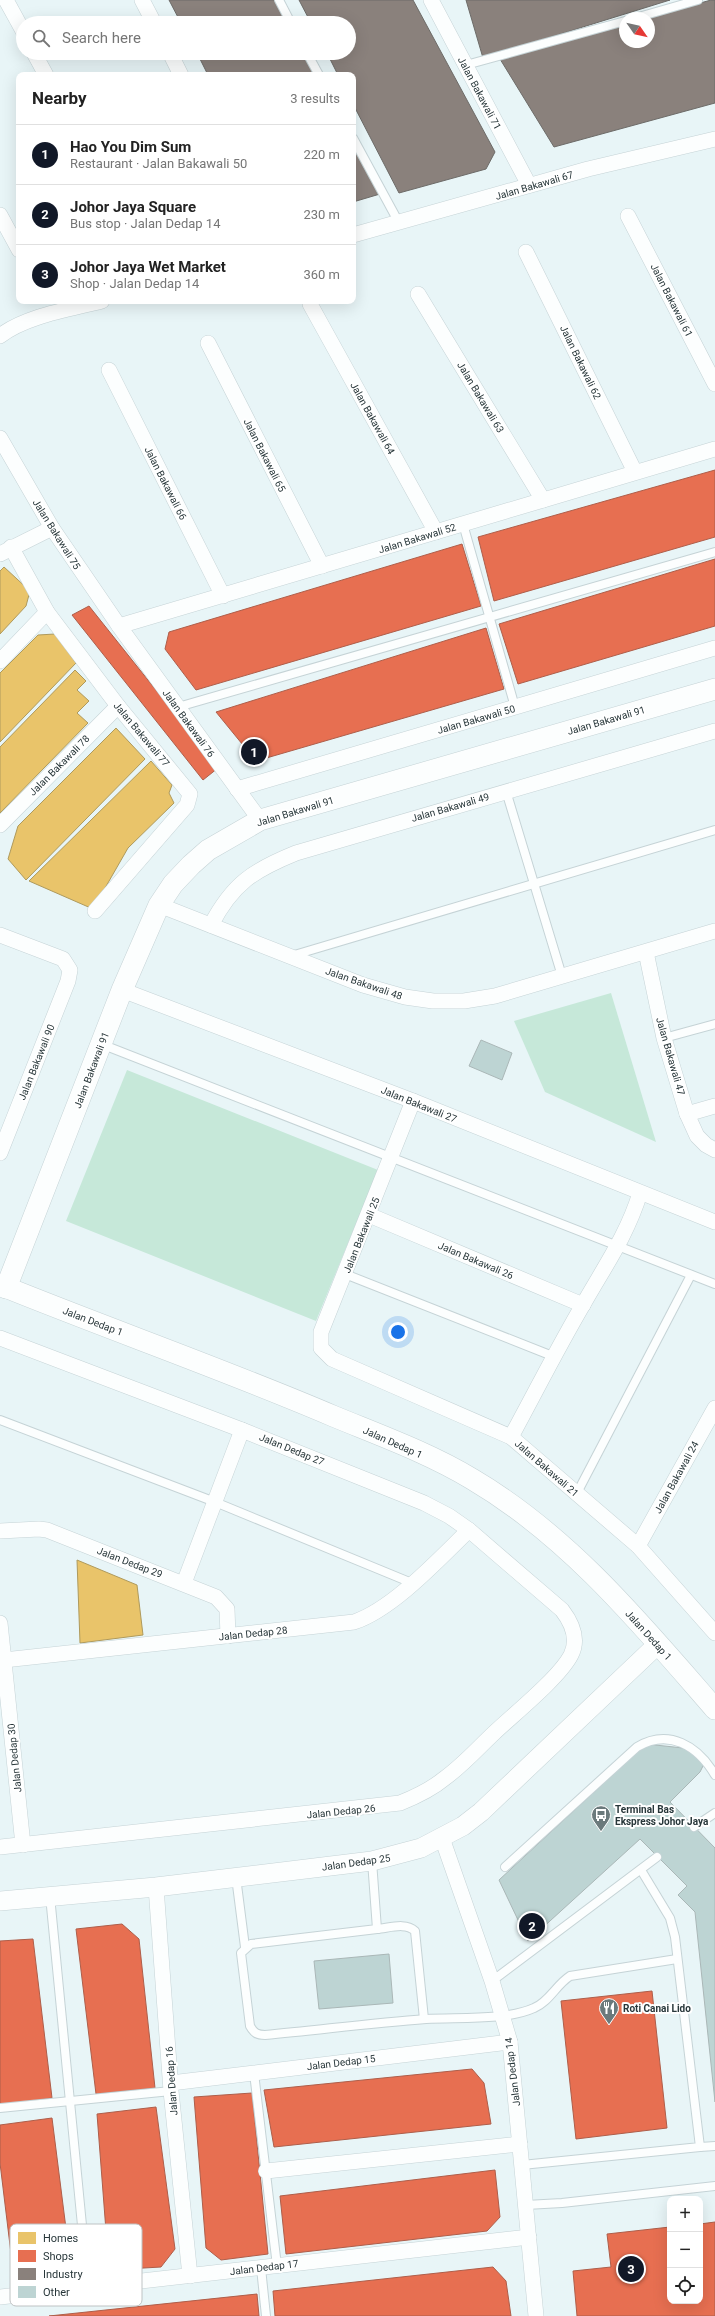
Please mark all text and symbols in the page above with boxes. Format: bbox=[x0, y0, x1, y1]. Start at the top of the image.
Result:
north arrow bbox=[619, 12, 655, 48]
search box bbox=[16, 16, 356, 60]
icon: search bbox=[30, 27, 52, 49]
text: Search here bbox=[62, 29, 141, 47]
street label: Jalan Bakawali 71 bbox=[456, 55, 503, 131]
text: Nearby bbox=[32, 88, 87, 108]
text: 3 results bbox=[290, 91, 340, 106]
text: Hao You Dim Sum bbox=[70, 138, 191, 156]
text: 1 bbox=[41, 147, 49, 162]
text: 220 m bbox=[303, 147, 340, 162]
text: Restaurant · Jalan Bakawali 50 bbox=[70, 156, 247, 171]
street label: Jalan Bakawali 67 bbox=[494, 169, 575, 202]
text: Johor Jaya Square bbox=[70, 198, 196, 216]
text: 2 bbox=[41, 207, 49, 222]
text: 230 m bbox=[303, 207, 340, 222]
text: Bus stop · Jalan Dedap 14 bbox=[70, 216, 220, 231]
text: Johor Jaya Wet Market bbox=[70, 258, 226, 276]
street label: Jalan Bakawali 61 bbox=[648, 262, 695, 339]
text: 3 bbox=[41, 267, 49, 282]
text: 360 m bbox=[303, 267, 340, 282]
text: Shop · Jalan Dedap 14 bbox=[70, 276, 199, 291]
street label: Jalan Bakawali 62 bbox=[558, 324, 603, 401]
street label: Jalan Bakawali 63 bbox=[455, 360, 506, 435]
street label: Jalan Bakawali 64 bbox=[348, 380, 397, 456]
street label: Jalan Bakawali 65 bbox=[241, 417, 288, 494]
street label: Jalan Bakawali 66 bbox=[142, 445, 189, 522]
street label: Jalan Bakawali 75 bbox=[31, 497, 83, 572]
street label: Jalan Bakawali 52 bbox=[377, 521, 458, 556]
street label: Jalan Bakawali 76 bbox=[160, 687, 217, 759]
street label: Jalan Bakawali 77 bbox=[112, 700, 172, 769]
street label: Jalan Bakawali 50 bbox=[436, 703, 517, 736]
street label: Jalan Bakawali 91 bbox=[566, 704, 646, 737]
street label: Jalan Bakawali 78 bbox=[27, 733, 92, 798]
pin: 1 bbox=[241, 737, 267, 767]
street label: Jalan Bakawali 49 bbox=[410, 791, 490, 824]
street label: Jalan Bakawali 91 bbox=[255, 794, 335, 829]
street label: Jalan Bakawali 48 bbox=[324, 965, 404, 1002]
street label: Jalan Bakawali 47 bbox=[654, 1016, 687, 1097]
street label: Jalan Bakawali 90 bbox=[16, 1022, 57, 1102]
street label: Jalan Bakawali 91 bbox=[72, 1031, 111, 1110]
street label: Jalan Bakawali 27 bbox=[379, 1084, 459, 1125]
street label: Jalan Bakawali 25 bbox=[341, 1195, 382, 1275]
street label: Jalan Bakawali 26 bbox=[437, 1240, 515, 1281]
street label: Jalan Dedap 1 bbox=[61, 1305, 124, 1338]
your location bbox=[388, 1322, 408, 1342]
street label: Jalan Dedap 1 bbox=[362, 1425, 424, 1460]
street label: Jalan Dedap 27 bbox=[258, 1431, 326, 1468]
street label: Jalan Bakawali 21 bbox=[513, 1438, 581, 1499]
street label: Jalan Bakawali 24 bbox=[652, 1439, 701, 1515]
street label: Jalan Dedap 29 bbox=[96, 1545, 164, 1580]
street label: Jalan Dedap 1 bbox=[623, 1608, 674, 1663]
street label: Jalan Dedap 28 bbox=[218, 1624, 288, 1643]
street label: Jalan Dedap 30 bbox=[5, 1723, 24, 1793]
street label: Jalan Dedap 26 bbox=[306, 1802, 376, 1821]
bus stop icon: Terminal Bas Ekspress Johor Jaya bbox=[590, 1804, 612, 1832]
place label: Terminal Bas Ekspress Johor Jaya bbox=[615, 1804, 709, 1827]
street label: Jalan Dedap 25 bbox=[321, 1852, 391, 1873]
pin: 2 bbox=[519, 1911, 545, 1941]
restaurant icon: Roti Canai Lido bbox=[598, 1997, 620, 2025]
place label: Roti Canai Lido bbox=[623, 2003, 691, 2014]
street label: Jalan Dedap 14 bbox=[503, 2037, 522, 2107]
street label: Jalan Dedap 16 bbox=[164, 2046, 179, 2116]
street label: Jalan Dedap 15 bbox=[306, 2053, 376, 2072]
map controls bbox=[667, 2196, 703, 2304]
button: + bbox=[667, 2196, 703, 2232]
legend bbox=[10, 2224, 142, 2306]
text: Homes bbox=[43, 2232, 79, 2245]
button: − bbox=[667, 2232, 703, 2268]
text: Shops bbox=[43, 2250, 74, 2263]
pin: 3 bbox=[618, 2254, 644, 2284]
street label: Jalan Dedap 17 bbox=[229, 2258, 299, 2277]
text: Industry bbox=[43, 2268, 83, 2281]
button: locate bbox=[667, 2268, 703, 2304]
text: Other bbox=[43, 2286, 70, 2299]

